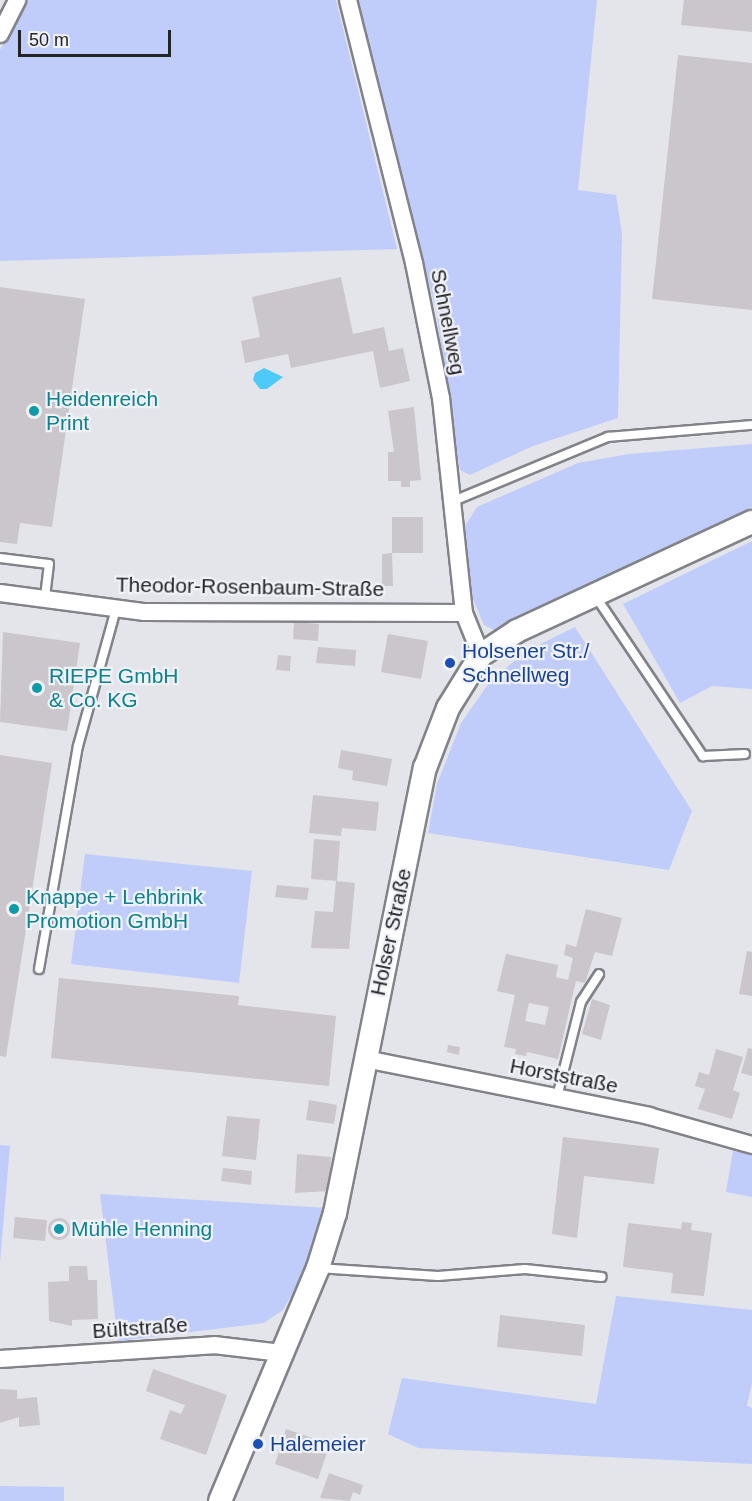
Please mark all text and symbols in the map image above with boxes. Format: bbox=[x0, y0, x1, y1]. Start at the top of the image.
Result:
scale bar bbox=[21, 18, 174, 56]
text: 50 m bbox=[29, 30, 69, 50]
street label: Schnellweg bbox=[425, 267, 471, 377]
place label: Heidenreich Print bbox=[46, 386, 158, 436]
marker: Heidenreich Print bbox=[27, 404, 41, 418]
street label: Theodor-Rosenbaum-Straße bbox=[116, 572, 384, 602]
place label: Holsener Str./ Schnellweg bbox=[462, 638, 589, 688]
marker: Holsener Str./ Schnellweg bbox=[443, 656, 457, 670]
place label: RIEPE GmbH & Co. KG bbox=[49, 663, 179, 713]
marker: RIEPE GmbH & Co. KG bbox=[30, 681, 44, 695]
street label: Holser Straße bbox=[365, 866, 417, 998]
place label: Knappe + Lehbrink Promotion GmbH bbox=[26, 884, 203, 934]
marker: Knappe + Lehbrink Promotion GmbH bbox=[7, 902, 21, 916]
street label: Horststraße bbox=[508, 1053, 620, 1099]
place label: Mühle Henning bbox=[71, 1216, 212, 1242]
marker: Mühle Henning bbox=[52, 1222, 66, 1236]
street label: Bültstraße bbox=[91, 1312, 189, 1344]
place label: Halemeier bbox=[270, 1431, 366, 1457]
marker: Halemeier bbox=[251, 1437, 265, 1451]

